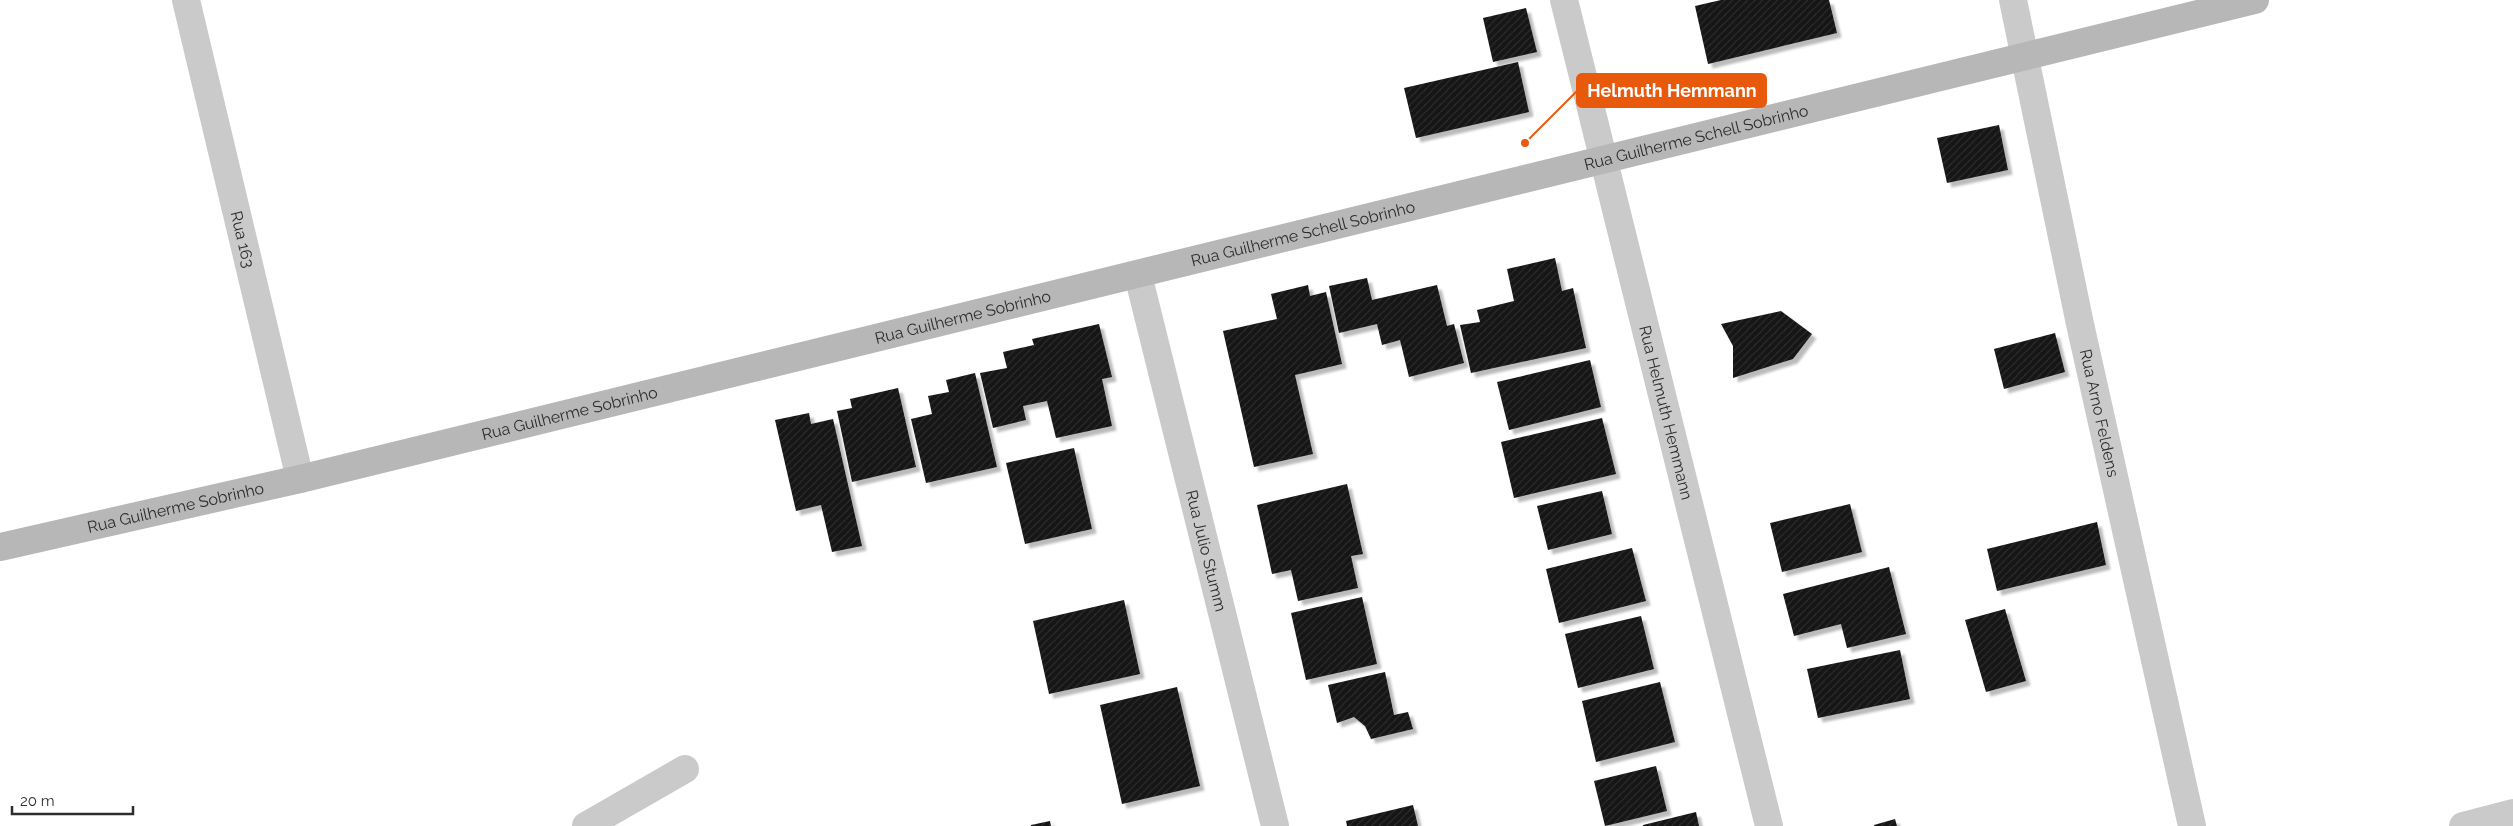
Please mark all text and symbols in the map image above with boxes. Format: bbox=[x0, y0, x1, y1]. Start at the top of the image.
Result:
callout: Helmuth Hemmann bbox=[1577, 74, 1766, 107]
text: Helmuth Hemmann bbox=[1587, 80, 1757, 101]
street label: Rua Guilherme Schell Sobrinho bbox=[1582, 100, 1810, 174]
street label: Rua Guilherme Schell Sobrinho bbox=[1189, 197, 1417, 270]
street label: Rua 163 bbox=[227, 209, 259, 270]
street label: Rua Guilherme Sobrinho bbox=[873, 286, 1053, 347]
street label: Rua Helmuth Hemmann bbox=[1636, 323, 1697, 502]
street label: Rua Arno Feldens bbox=[2076, 347, 2123, 479]
street label: Rua Guilherme Sobrinho bbox=[479, 382, 659, 444]
street label: Rua Guilherme Sobrinho bbox=[85, 478, 266, 536]
street label: Rua Julio Stumm bbox=[1182, 488, 1231, 613]
scale bar bbox=[12, 784, 134, 816]
text: 20 m bbox=[20, 792, 55, 810]

